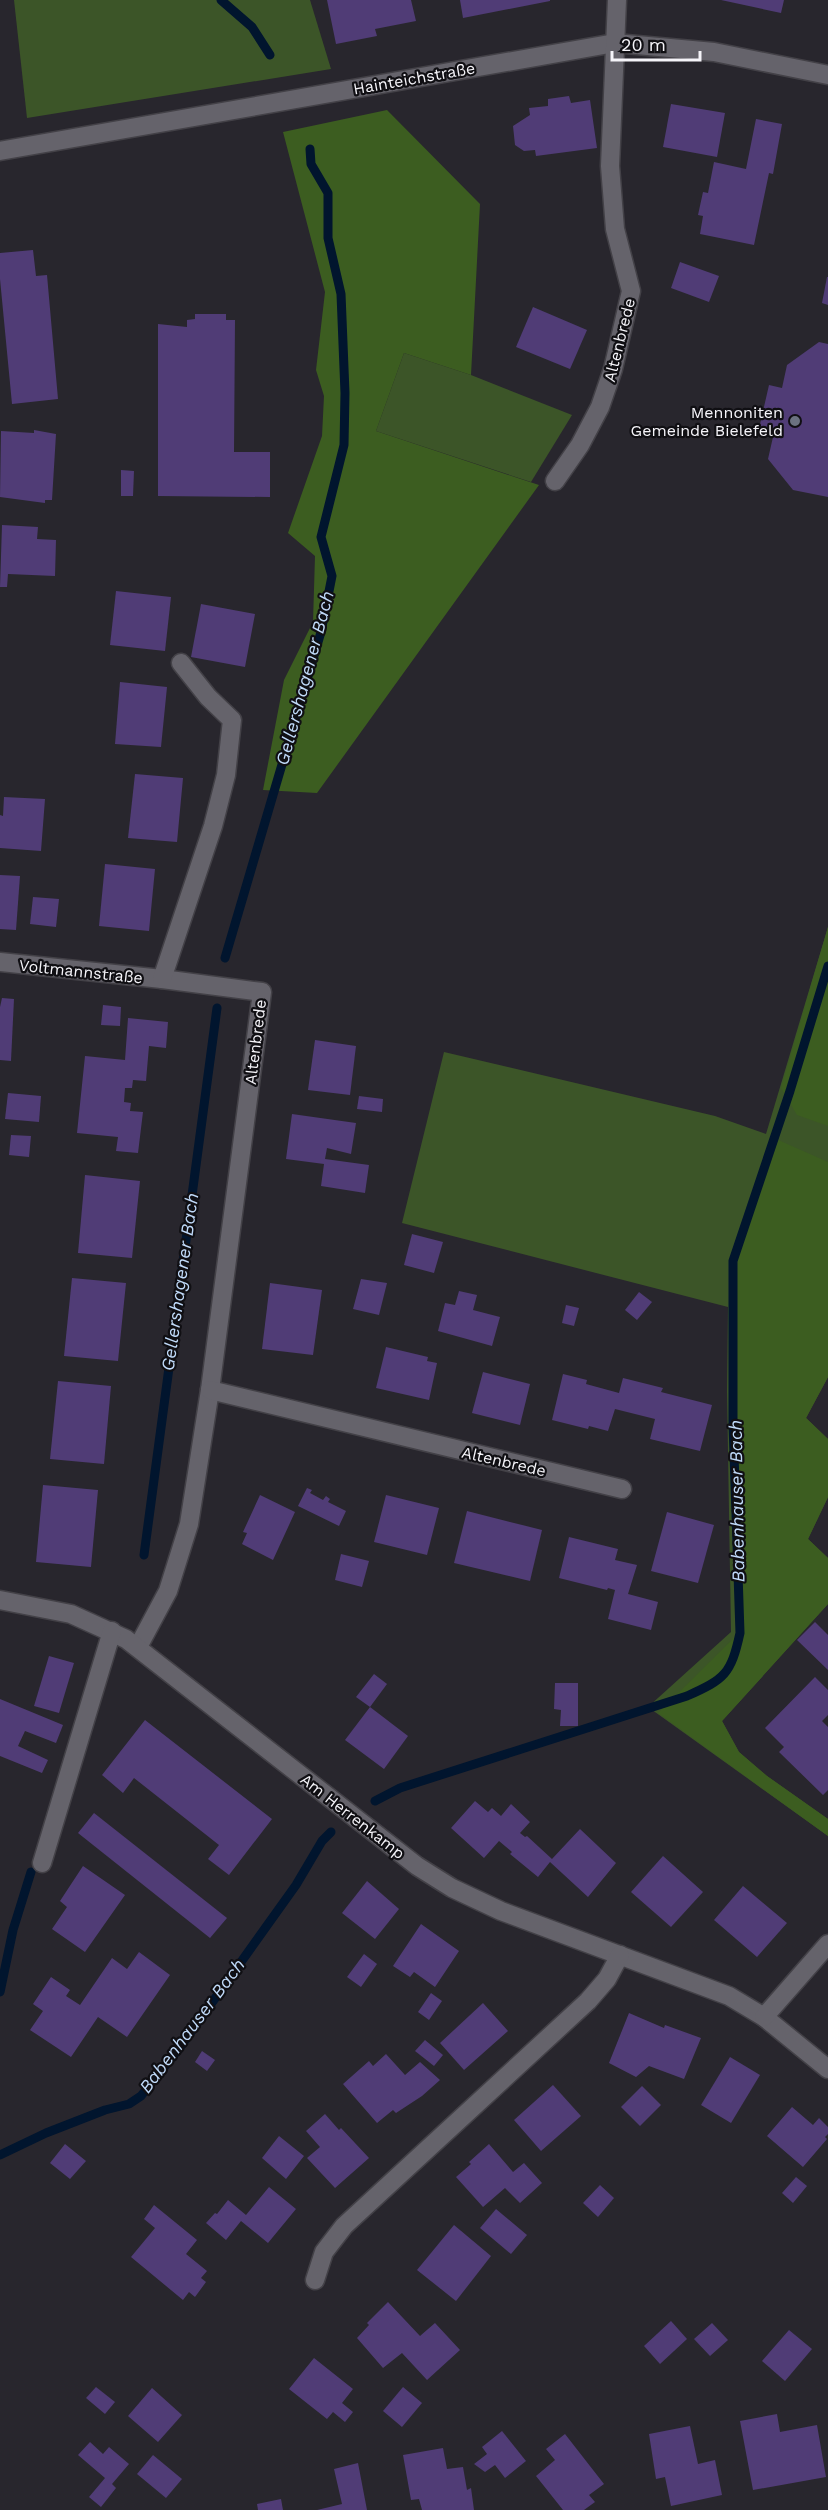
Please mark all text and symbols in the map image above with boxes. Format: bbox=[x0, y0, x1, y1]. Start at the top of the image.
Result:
scale bar bbox=[612, 24, 700, 62]
text: 20 m bbox=[621, 34, 666, 55]
street label: Hainteichstraße bbox=[352, 58, 477, 99]
street label: Altenbrede bbox=[600, 296, 639, 384]
place label: Mennoniten Gemeinde Bielefeld bbox=[631, 403, 783, 440]
marker: Mennoniten Gemeinde Bielefeld bbox=[788, 414, 802, 428]
water label: Gellershagener Bach bbox=[271, 588, 338, 767]
street label: Voltmannstraße bbox=[18, 956, 144, 987]
street label: Altenbrede bbox=[241, 998, 270, 1086]
water label: Gellershagener Bach bbox=[157, 1191, 202, 1372]
water label: Babenhauser Bach bbox=[725, 1420, 748, 1582]
street label: Altenbrede bbox=[460, 1443, 548, 1480]
street label: Am Herrenkamp bbox=[297, 1770, 409, 1863]
water label: Babenhauser Bach bbox=[134, 1954, 249, 2097]

